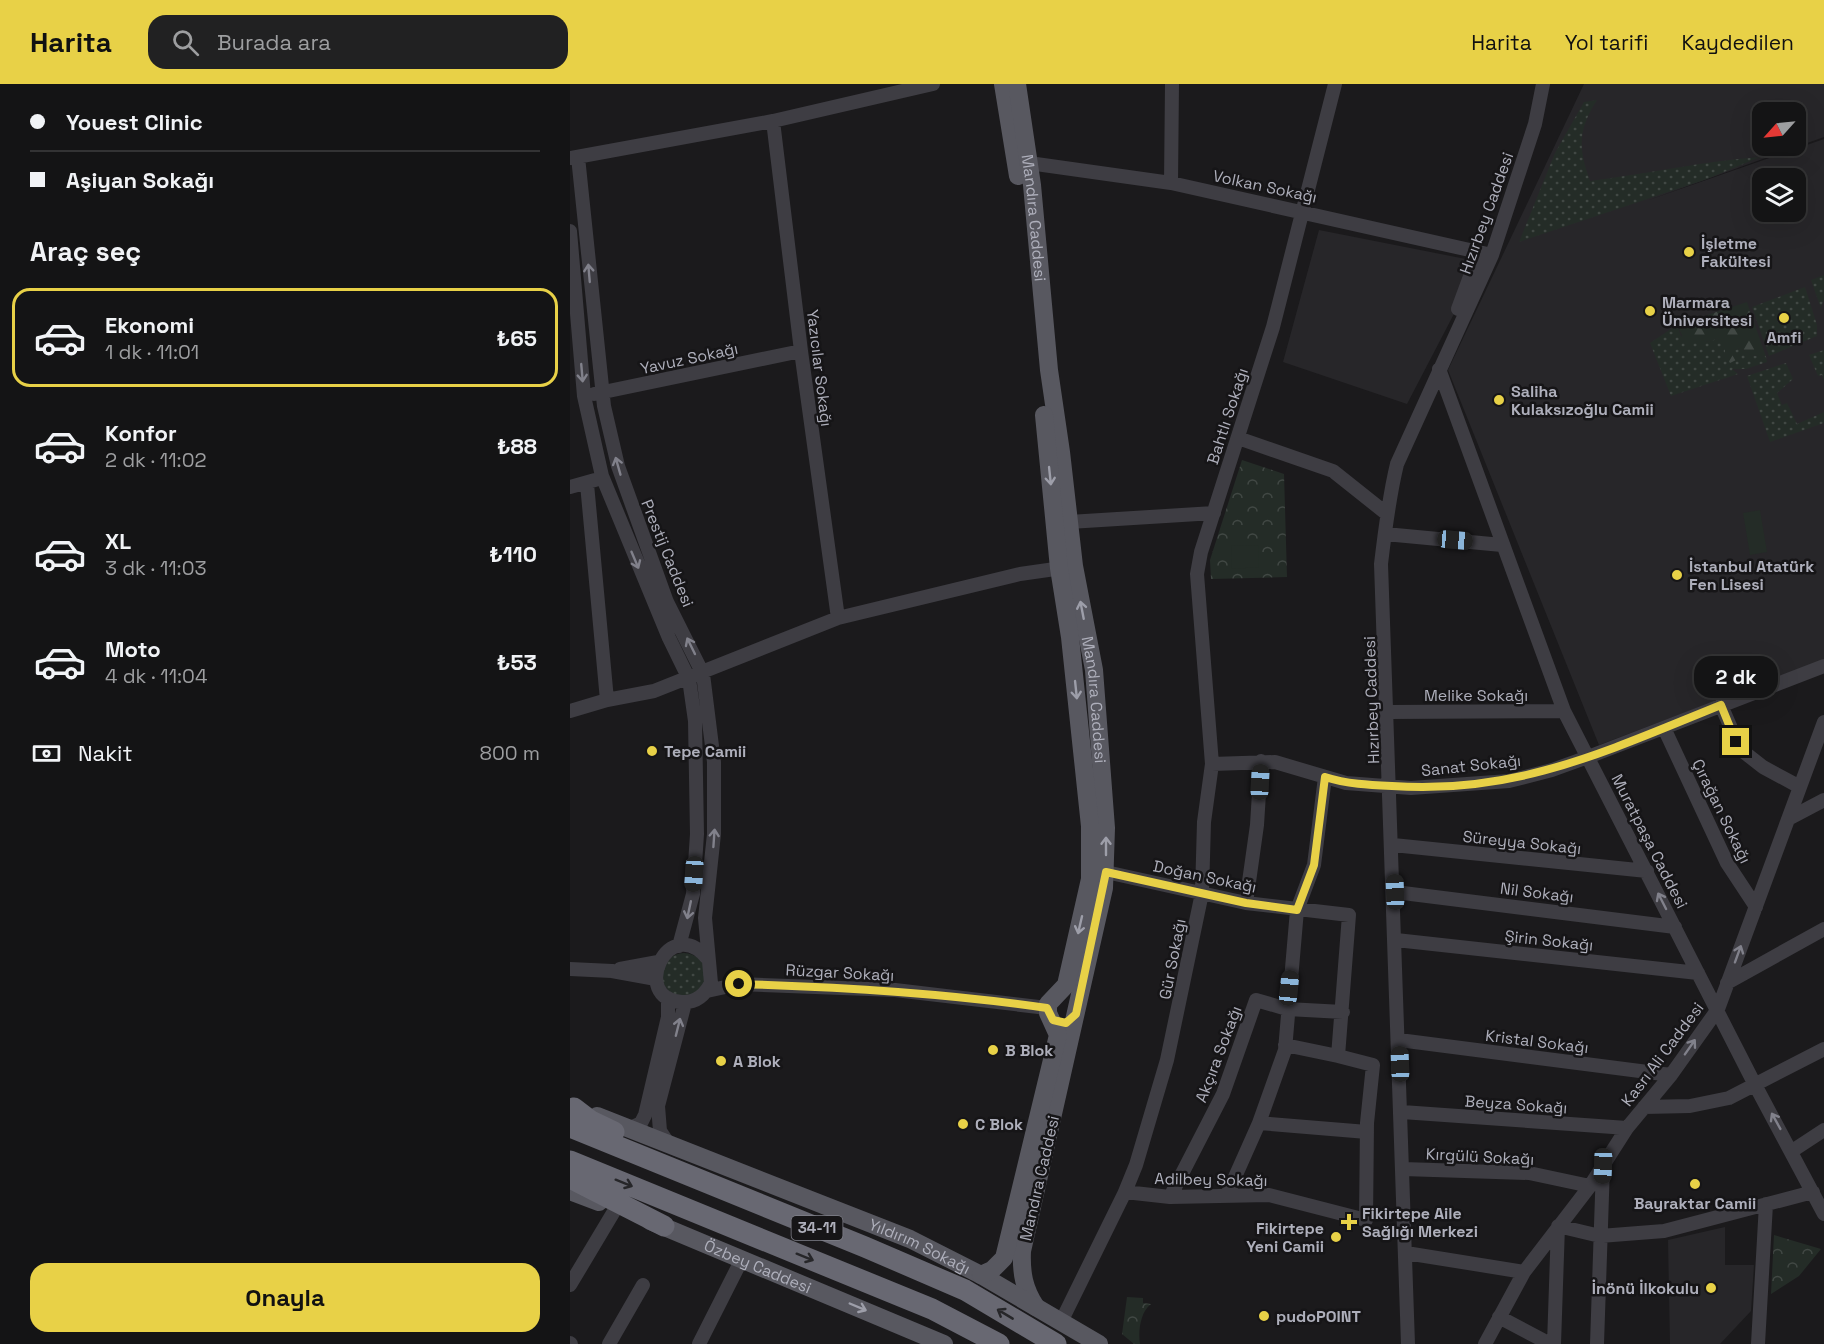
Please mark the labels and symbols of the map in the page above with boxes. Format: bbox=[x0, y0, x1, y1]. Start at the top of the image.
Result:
north arrow bbox=[1752, 102, 1806, 156]
street label: Hızırbey Caddesi bbox=[1455, 149, 1518, 277]
street label: Mandıra Caddesi bbox=[1017, 153, 1051, 282]
street label: Volkan Sokağı bbox=[1211, 165, 1319, 208]
place label: İşletme Fakültesi bbox=[1701, 233, 1771, 272]
marker: İşletme Fakültesi bbox=[1682, 245, 1696, 259]
one-way arrow bbox=[583, 264, 594, 284]
place label: Marmara Üniversitesi bbox=[1662, 292, 1752, 331]
marker: Marmara Üniversitesi bbox=[1643, 304, 1657, 318]
street label: Yazıcılar Sokağı bbox=[802, 308, 837, 428]
marker: Amfi bbox=[1777, 311, 1791, 325]
place label: Amfi bbox=[1767, 327, 1801, 348]
street label: Yavuz Sokağı bbox=[638, 338, 740, 379]
one-way arrow bbox=[577, 363, 588, 383]
street label: Bahtlı Sokağı bbox=[1202, 365, 1253, 467]
place label: Saliha Kulaksızoğlu Camii bbox=[1511, 381, 1654, 420]
marker: Saliha Kulaksızoğlu Camii bbox=[1492, 393, 1506, 407]
one-way arrow bbox=[612, 457, 623, 476]
one-way arrow bbox=[1045, 465, 1056, 485]
street label: Prestij Caddesi bbox=[636, 496, 699, 610]
car bbox=[1436, 529, 1474, 551]
one-way arrow bbox=[630, 550, 642, 568]
place label: İstanbul Atatürk Fen Lisesi bbox=[1689, 556, 1814, 595]
marker: İstanbul Atatürk Fen Lisesi bbox=[1670, 568, 1684, 582]
one-way arrow bbox=[1076, 601, 1087, 621]
street label: Mandıra Caddesi bbox=[1077, 634, 1111, 764]
street label: Hızırbey Caddesi bbox=[1359, 636, 1384, 764]
one-way arrow bbox=[684, 638, 696, 656]
callout: 2 dk bbox=[1694, 655, 1778, 697]
one-way arrow bbox=[1071, 680, 1082, 699]
street label: Melike Sokağı bbox=[1424, 685, 1528, 706]
route end bbox=[1722, 728, 1749, 755]
place label: Tepe Camii bbox=[664, 741, 746, 762]
marker: Tepe Camii bbox=[645, 744, 659, 758]
street label: Sanat Sokağı bbox=[1420, 750, 1522, 781]
street label: Çırağan Sokağı bbox=[1687, 756, 1756, 867]
car bbox=[1250, 764, 1270, 800]
street label: Muratpaşa Caddesi bbox=[1607, 770, 1693, 912]
street label: Süreyya Sokağı bbox=[1462, 826, 1582, 859]
one-way arrow bbox=[708, 828, 719, 848]
one-way arrow bbox=[1100, 836, 1112, 856]
car bbox=[684, 855, 704, 893]
street label: Doğan Sokağı bbox=[1151, 855, 1259, 898]
car bbox=[1385, 874, 1405, 910]
street label: Nil Sokağı bbox=[1499, 878, 1575, 907]
one-way arrow bbox=[1656, 893, 1668, 910]
one-way arrow bbox=[683, 900, 694, 919]
one-way arrow bbox=[1073, 915, 1085, 934]
street label: Gür Sokağı bbox=[1154, 917, 1191, 1001]
street label: Şirin Sokağı bbox=[1504, 925, 1594, 956]
one-way arrow bbox=[1733, 945, 1744, 964]
street label: Rüzgar Sokağı bbox=[785, 959, 895, 986]
car bbox=[1278, 969, 1300, 1007]
route start bbox=[725, 970, 752, 997]
street label: Kasrı Ali Caddesi bbox=[1616, 998, 1708, 1110]
street label: Akçıra Sokağı bbox=[1190, 1003, 1247, 1106]
one-way arrow bbox=[673, 1018, 685, 1037]
street label: Kristal Sokağı bbox=[1484, 1025, 1590, 1058]
place label: B Blok bbox=[1005, 1040, 1053, 1061]
one-way arrow bbox=[1684, 1040, 1697, 1056]
marker: B Blok bbox=[986, 1043, 1000, 1057]
car bbox=[1390, 1046, 1410, 1082]
place label: A Blok bbox=[733, 1051, 781, 1072]
marker: A Blok bbox=[714, 1054, 728, 1068]
street label: Beyza Sokağı bbox=[1464, 1090, 1568, 1119]
street label: Mandıra Caddesi bbox=[1015, 1113, 1064, 1243]
one-way arrow bbox=[1770, 1113, 1782, 1130]
place label: C Blok bbox=[975, 1114, 1023, 1135]
marker: C Blok bbox=[956, 1117, 970, 1131]
street label: Kırgülü Sokağı bbox=[1425, 1143, 1535, 1170]
car bbox=[1593, 1148, 1613, 1184]
street label: Adilbey Sokağı bbox=[1154, 1168, 1268, 1191]
marker: Bayraktar Camii bbox=[1688, 1177, 1702, 1191]
one-way arrow bbox=[614, 1178, 633, 1189]
place label: Bayraktar Camii bbox=[1634, 1193, 1756, 1214]
place label: Fikirtepe Aile Sağlığı Merkezi bbox=[1362, 1203, 1478, 1242]
marker: Fikirtepe Aile Sağlığı Merkezi bbox=[1340, 1213, 1358, 1231]
street label: Yıldırım Sokağı bbox=[866, 1214, 974, 1279]
road number: 34-11 bbox=[792, 1216, 842, 1240]
place label: Fikirtepe Yeni Camii bbox=[1246, 1218, 1324, 1257]
marker: Fikirtepe Yeni Camii bbox=[1329, 1230, 1343, 1244]
street label: Özbey Caddesi bbox=[701, 1235, 815, 1298]
one-way arrow bbox=[795, 1252, 813, 1263]
place label: İnönü İlkokulu bbox=[1592, 1278, 1699, 1299]
marker: İnönü İlkokulu bbox=[1704, 1281, 1718, 1295]
one-way arrow bbox=[848, 1302, 867, 1313]
place label: pudoPOINT bbox=[1276, 1306, 1361, 1327]
one-way arrow bbox=[997, 1308, 1014, 1320]
marker: pudoPOINT bbox=[1257, 1309, 1271, 1323]

